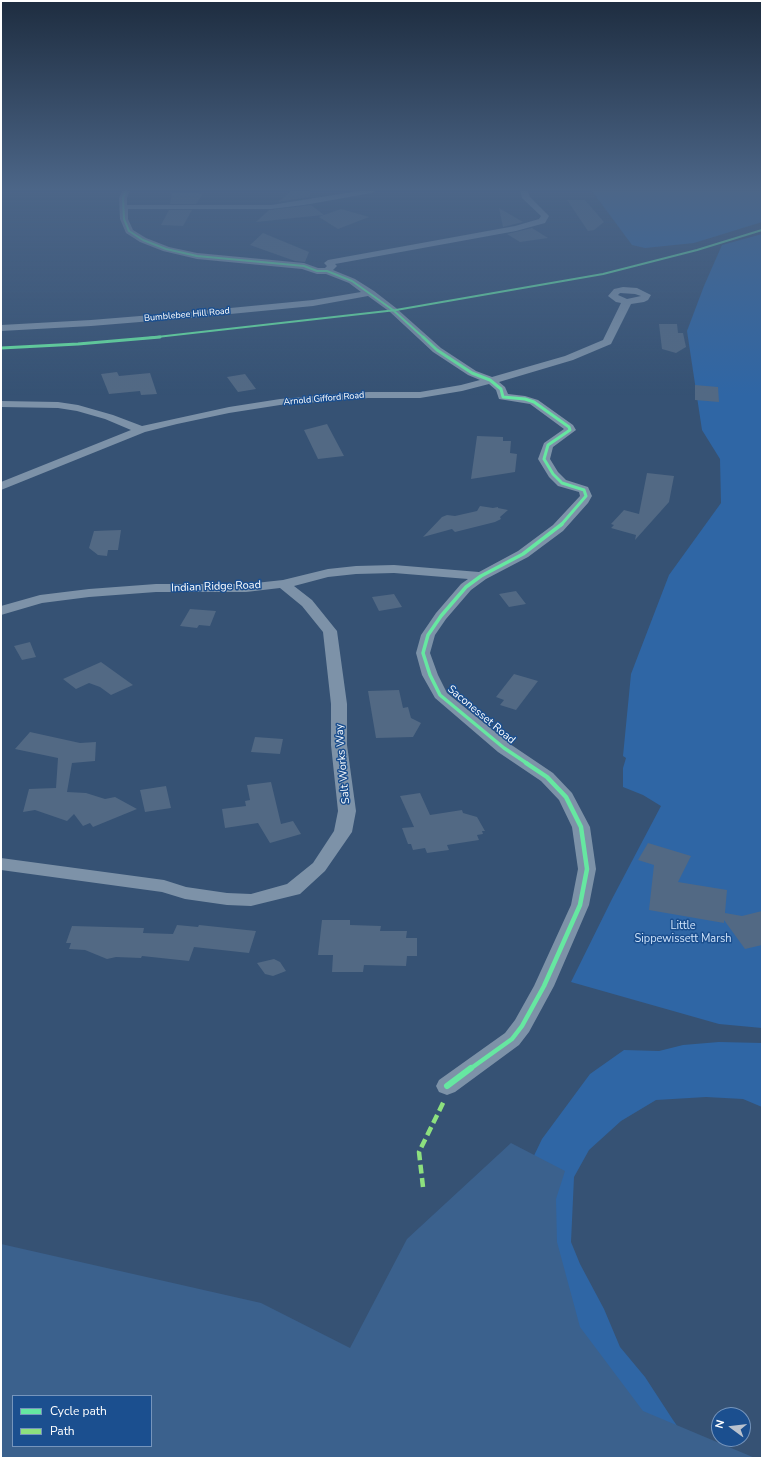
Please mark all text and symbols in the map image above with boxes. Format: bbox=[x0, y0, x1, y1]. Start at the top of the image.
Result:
street label: Bumblebee Hill Road bbox=[144, 306, 230, 324]
street label: Arnold Gifford Road bbox=[283, 390, 365, 408]
street label: Indian Ridge Road bbox=[171, 579, 261, 595]
street label: Saconesset Road bbox=[444, 683, 518, 747]
street label: Salt Works Way bbox=[333, 723, 353, 805]
park label: Little Sippewissett Marsh bbox=[634, 919, 732, 945]
legend bbox=[12, 1395, 152, 1447]
text: Cycle path bbox=[50, 1403, 107, 1419]
north arrow bbox=[711, 1407, 751, 1447]
text: N bbox=[712, 1418, 728, 1430]
text: Path bbox=[50, 1423, 75, 1439]

